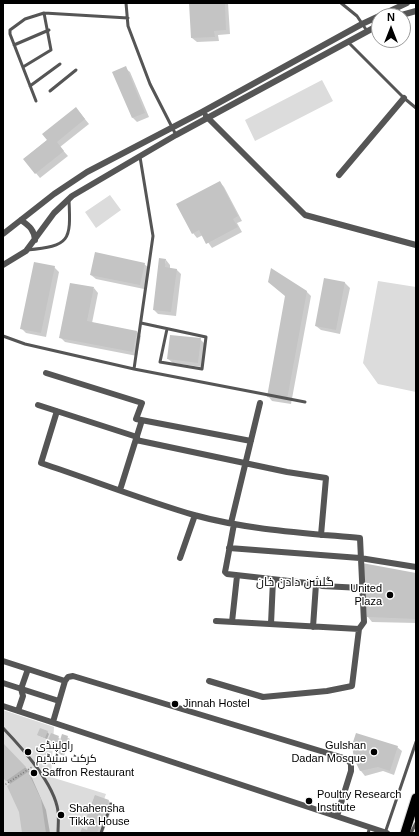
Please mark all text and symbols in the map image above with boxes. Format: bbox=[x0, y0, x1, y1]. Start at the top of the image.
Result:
north arrow bbox=[371, 8, 411, 48]
text: N bbox=[387, 11, 395, 23]
district label: گلشن دادن خان bbox=[256, 576, 334, 590]
place label: United Plaza bbox=[350, 582, 382, 608]
marker: United Plaza bbox=[385, 590, 395, 600]
place label: Jinnah Hostel bbox=[183, 697, 250, 711]
marker: Jinnah Hostel bbox=[170, 699, 180, 709]
place label: راولپنڈی کرکٹ سٹیڈیم bbox=[36, 739, 97, 765]
place label: Gulshan Dadan Mosque bbox=[291, 739, 366, 765]
marker: راولپنڈی کرکٹ سٹیڈیم bbox=[23, 747, 33, 757]
marker: Gulshan Dadan Mosque bbox=[369, 747, 379, 757]
place label: Saffron Restaurant bbox=[42, 766, 134, 780]
marker: Saffron Restaurant bbox=[29, 768, 39, 778]
place label: Poultry Research Institute bbox=[317, 788, 401, 814]
marker: Poultry Research Institute bbox=[304, 796, 314, 806]
place label: Shahensha Tikka House bbox=[69, 802, 130, 828]
marker: Shahensha Tikka House bbox=[56, 810, 66, 820]

